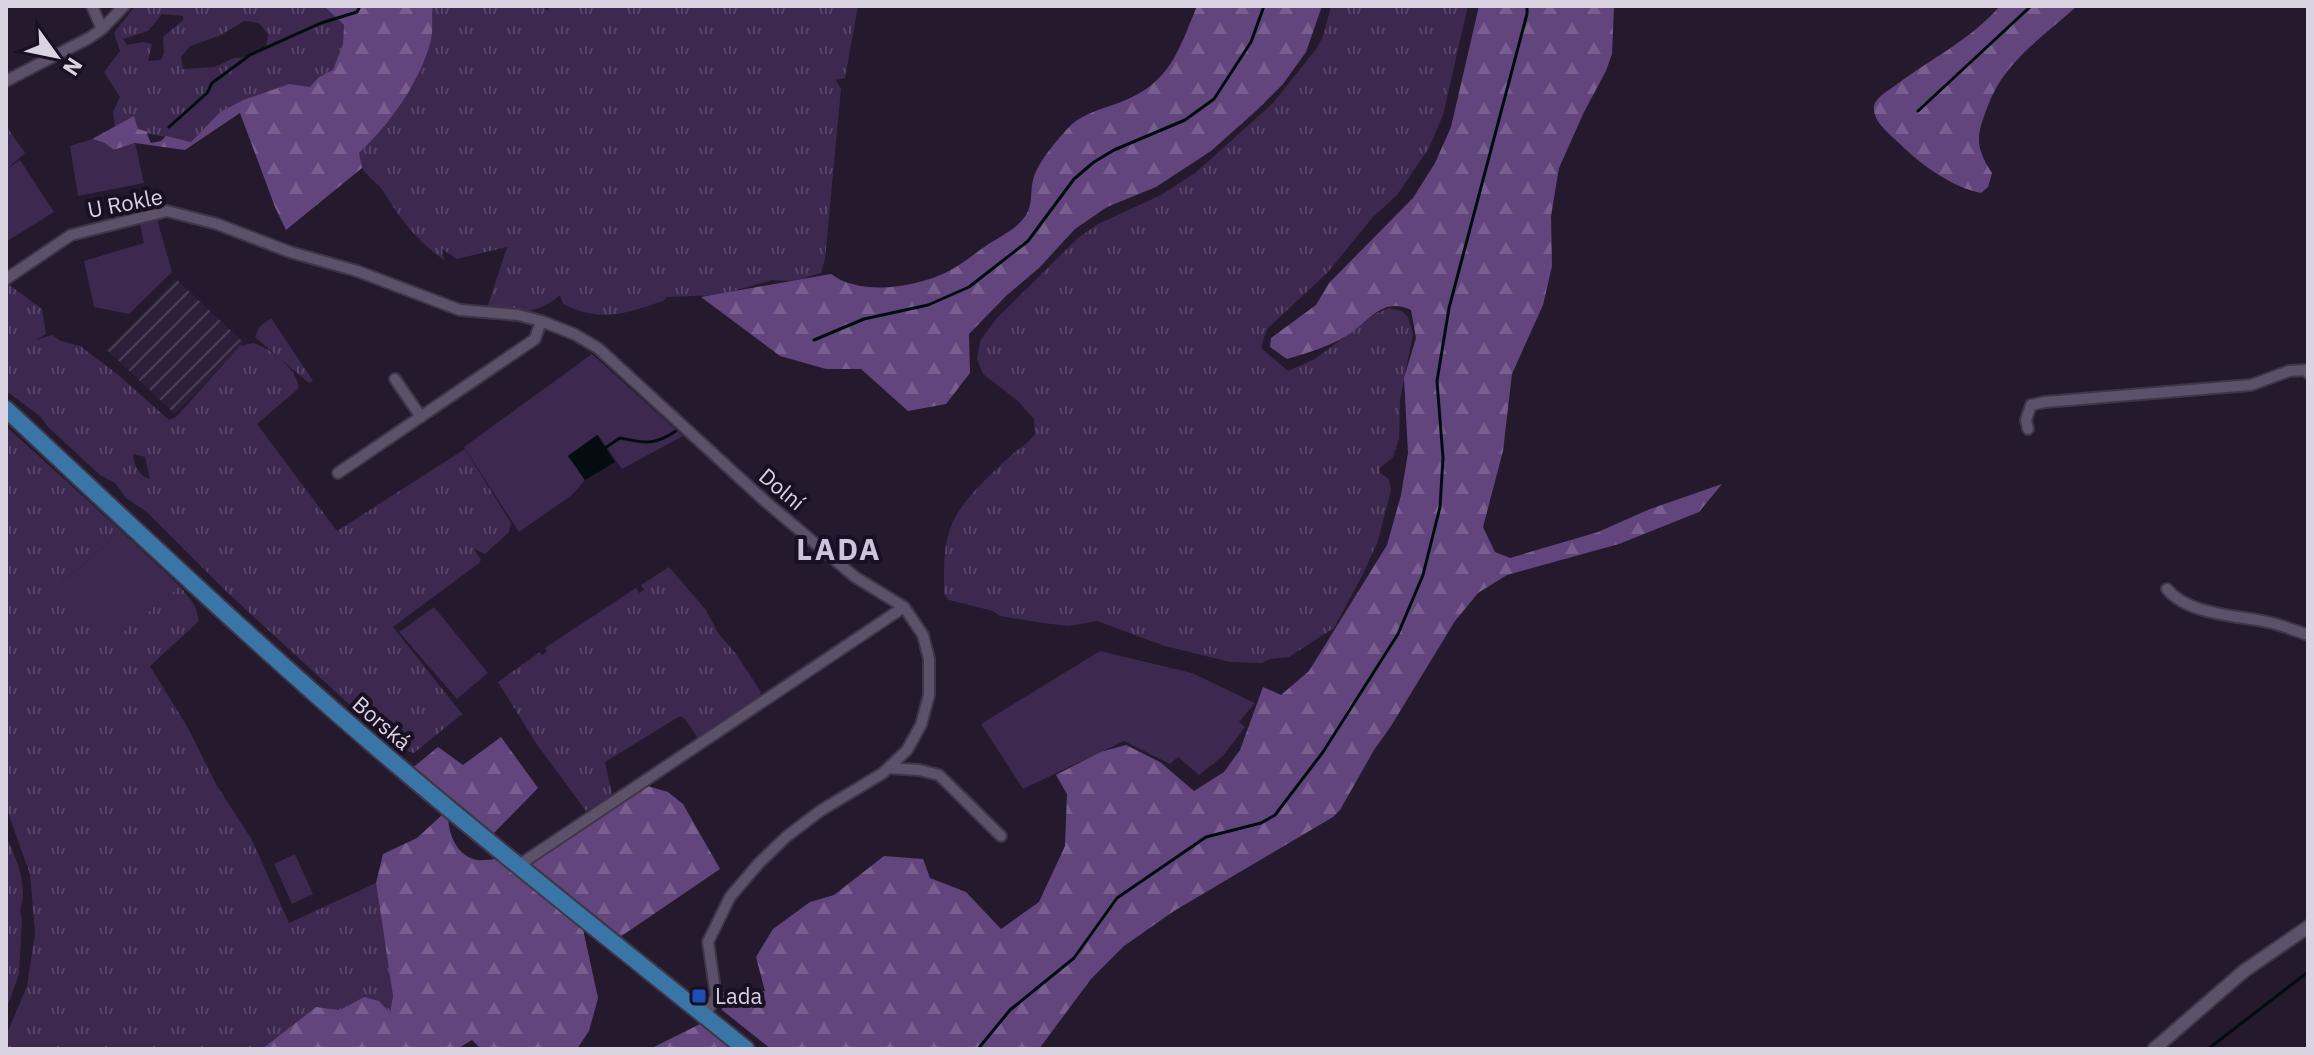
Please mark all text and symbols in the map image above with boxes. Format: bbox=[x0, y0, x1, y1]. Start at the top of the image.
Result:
north arrow bbox=[16, 16, 96, 96]
text: N bbox=[57, 53, 90, 82]
street label: U Rokle bbox=[85, 181, 165, 224]
street label: Dolní bbox=[753, 461, 812, 516]
district label: LADA bbox=[796, 529, 882, 568]
street label: Borská bbox=[347, 689, 418, 756]
place label: Lada bbox=[715, 981, 763, 1010]
marker: Lada bbox=[690, 987, 708, 1005]

